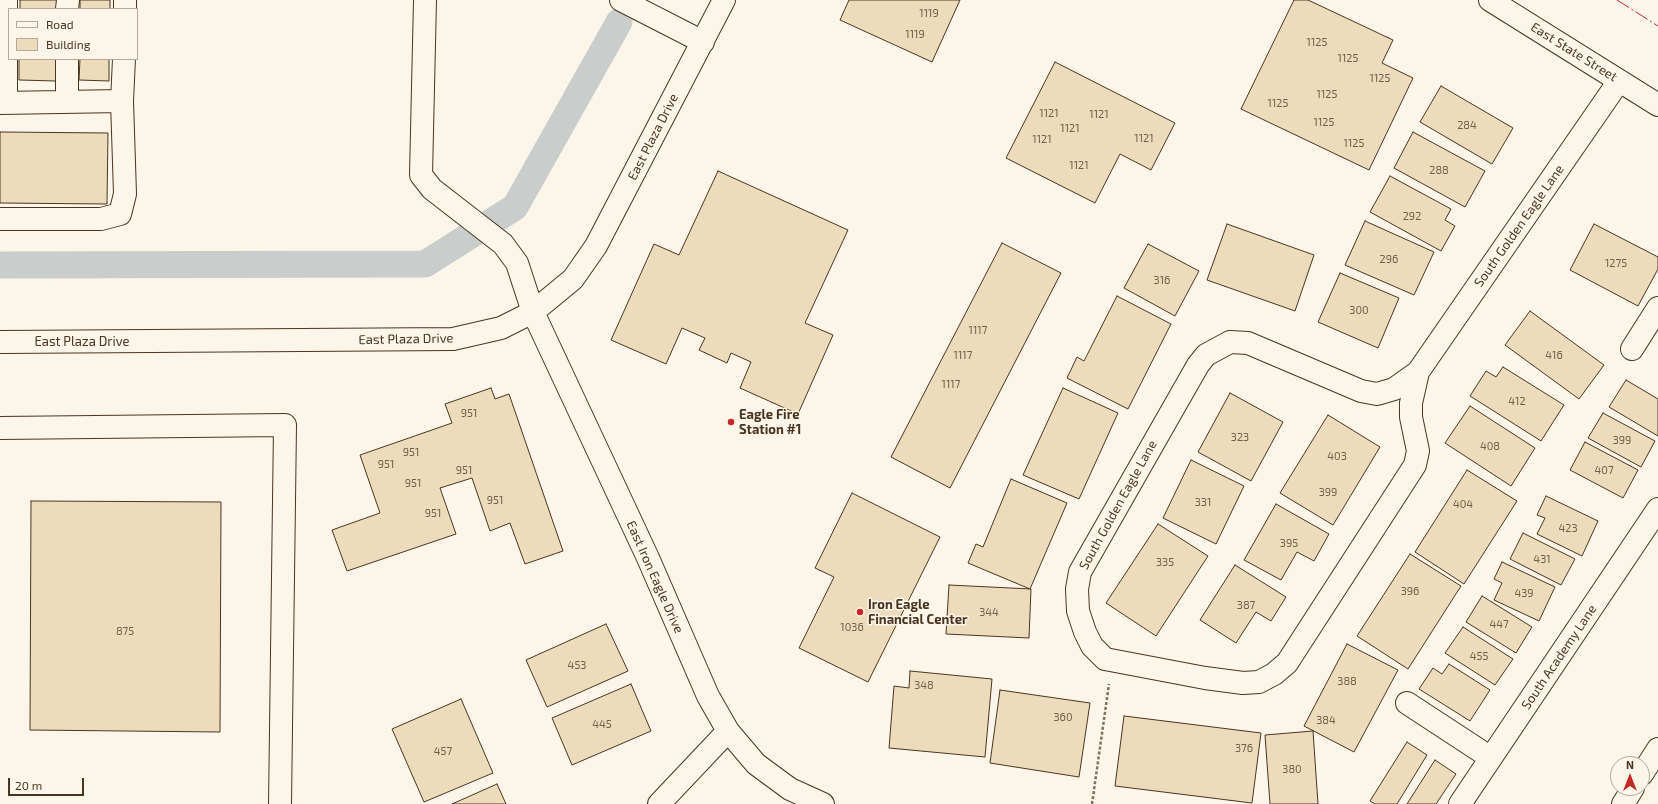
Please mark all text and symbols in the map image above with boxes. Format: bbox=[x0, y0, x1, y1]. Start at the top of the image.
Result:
house number: 1119 bbox=[919, 6, 939, 20]
legend bbox=[8, 8, 138, 60]
text: Road bbox=[46, 17, 74, 31]
street label: East State Street bbox=[1528, 19, 1620, 85]
house number: 1119 bbox=[905, 27, 925, 41]
house number: 1125 bbox=[1307, 35, 1327, 49]
text: Building bbox=[46, 37, 90, 51]
house number: 1125 bbox=[1338, 51, 1358, 65]
house number: 1125 bbox=[1370, 71, 1390, 85]
house number: 1125 bbox=[1317, 87, 1337, 101]
street label: East Plaza Drive bbox=[624, 91, 682, 183]
house number: 1125 bbox=[1268, 96, 1288, 110]
house number: 1121 bbox=[1039, 106, 1059, 120]
house number: 1121 bbox=[1089, 107, 1109, 121]
house number: 1125 bbox=[1314, 115, 1334, 129]
house number: 284 bbox=[1457, 118, 1477, 132]
house number: 1121 bbox=[1060, 121, 1080, 135]
house number: 1121 bbox=[1134, 131, 1154, 145]
house number: 1121 bbox=[1032, 132, 1052, 146]
house number: 1125 bbox=[1344, 136, 1364, 150]
house number: 1121 bbox=[1069, 158, 1089, 172]
street label: South Golden Eagle Lane bbox=[1471, 162, 1567, 290]
house number: 288 bbox=[1429, 163, 1449, 177]
house number: 292 bbox=[1403, 209, 1421, 223]
house number: 296 bbox=[1380, 252, 1398, 266]
house number: 1275 bbox=[1605, 256, 1627, 270]
house number: 316 bbox=[1154, 273, 1170, 287]
house number: 300 bbox=[1349, 303, 1369, 317]
house number: 1117 bbox=[969, 323, 987, 337]
street label: East Plaza Drive bbox=[358, 330, 454, 348]
street label: East Plaza Drive bbox=[34, 334, 130, 350]
house number: 1117 bbox=[954, 348, 972, 362]
house number: 416 bbox=[1545, 348, 1563, 362]
house number: 1117 bbox=[942, 377, 960, 391]
house number: 412 bbox=[1508, 394, 1526, 408]
house number: 951 bbox=[461, 406, 477, 420]
place label: Eagle Fire Station #1 bbox=[739, 407, 801, 438]
marker: Eagle Fire Station #1 bbox=[726, 417, 736, 427]
house number: 323 bbox=[1231, 430, 1249, 444]
house number: 399 bbox=[1613, 433, 1631, 447]
street label: South Golden Eagle Lane bbox=[1076, 438, 1160, 572]
house number: 408 bbox=[1480, 439, 1500, 453]
house number: 951 bbox=[403, 445, 419, 459]
house number: 403 bbox=[1327, 449, 1347, 463]
house number: 951 bbox=[378, 457, 394, 471]
house number: 951 bbox=[456, 463, 472, 477]
house number: 407 bbox=[1594, 463, 1614, 477]
house number: 951 bbox=[405, 476, 421, 490]
house number: 399 bbox=[1319, 485, 1337, 499]
house number: 951 bbox=[487, 493, 503, 507]
house number: 331 bbox=[1195, 495, 1211, 509]
house number: 404 bbox=[1453, 497, 1473, 511]
house number: 951 bbox=[425, 506, 441, 520]
street label: East Iron Eagle Drive bbox=[623, 518, 687, 636]
house number: 423 bbox=[1558, 521, 1578, 535]
house number: 395 bbox=[1280, 536, 1298, 550]
house number: 431 bbox=[1533, 552, 1551, 566]
house number: 335 bbox=[1156, 555, 1174, 569]
house number: 396 bbox=[1401, 584, 1419, 598]
house number: 439 bbox=[1514, 586, 1534, 600]
place label: Iron Eagle Financial Center bbox=[868, 597, 968, 628]
house number: 387 bbox=[1237, 598, 1255, 612]
street label: South Academy Lane bbox=[1518, 602, 1600, 712]
house number: 344 bbox=[979, 605, 999, 619]
marker: Iron Eagle Financial Center bbox=[855, 607, 865, 617]
house number: 447 bbox=[1489, 617, 1509, 631]
house number: 1036 bbox=[840, 620, 864, 634]
house number: 875 bbox=[116, 624, 134, 638]
house number: 455 bbox=[1470, 649, 1488, 663]
house number: 453 bbox=[568, 658, 586, 672]
house number: 388 bbox=[1337, 674, 1357, 688]
house number: 348 bbox=[914, 678, 934, 692]
house number: 360 bbox=[1053, 710, 1073, 724]
house number: 384 bbox=[1316, 713, 1336, 727]
house number: 445 bbox=[592, 717, 612, 731]
house number: 376 bbox=[1235, 741, 1253, 755]
house number: 457 bbox=[434, 744, 452, 758]
north arrow bbox=[1610, 756, 1650, 796]
text: N bbox=[1626, 758, 1634, 771]
house number: 380 bbox=[1282, 762, 1302, 776]
scale bar bbox=[10, 770, 86, 796]
text: 20 m bbox=[15, 778, 42, 792]

